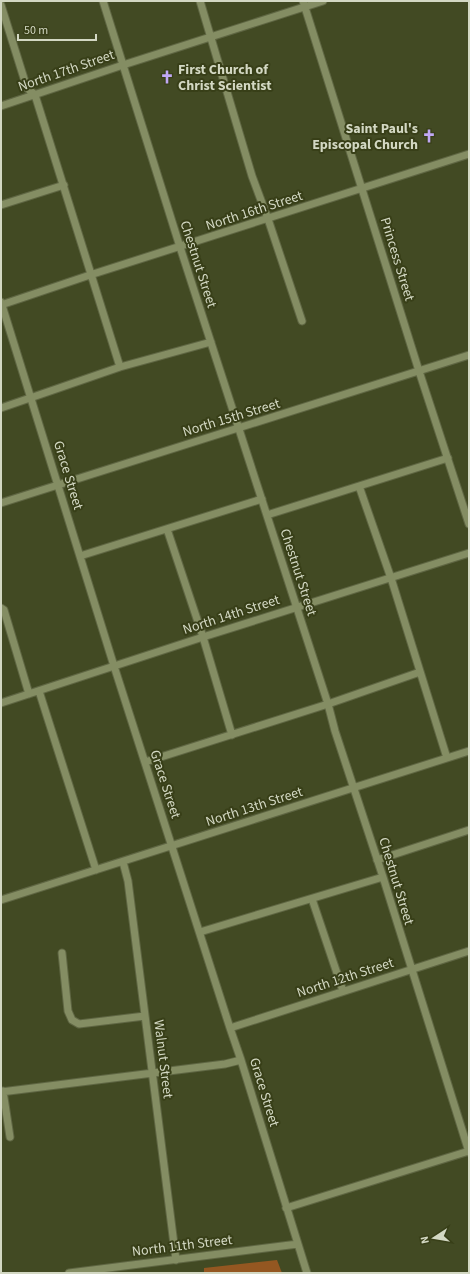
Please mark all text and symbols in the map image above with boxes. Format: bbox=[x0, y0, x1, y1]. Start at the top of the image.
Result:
scale bar bbox=[18, 16, 96, 42]
text: 50 m bbox=[24, 22, 48, 39]
street label: North 17th Street bbox=[15, 45, 117, 97]
place label: First Church of Christ Scientist bbox=[178, 60, 272, 96]
church icon: First Church of Christ Scientist bbox=[159, 69, 175, 85]
place label: Saint Paul's Episcopal Church bbox=[312, 119, 418, 155]
church icon: Saint Paul's Episcopal Church bbox=[421, 128, 437, 144]
street label: North 16th Street bbox=[203, 186, 306, 236]
street label: Princess Street bbox=[375, 215, 419, 304]
street label: Chestnut Street bbox=[175, 218, 222, 311]
street label: North 15th Street bbox=[180, 394, 283, 442]
street label: Grace Street bbox=[48, 438, 88, 512]
street label: Chestnut Street bbox=[275, 526, 322, 619]
street label: North 14th Street bbox=[180, 590, 283, 640]
street label: Grace Street bbox=[145, 747, 186, 821]
street label: North 13th Street bbox=[203, 782, 306, 832]
street label: Chestnut Street bbox=[373, 835, 419, 928]
street label: North 12th Street bbox=[294, 953, 397, 1003]
street label: Walnut Street bbox=[148, 1019, 178, 1100]
street label: Grace Street bbox=[244, 1055, 284, 1129]
north arrow bbox=[414, 1218, 454, 1258]
street label: North 11th Street bbox=[131, 1230, 234, 1262]
text: N bbox=[417, 1235, 433, 1245]

